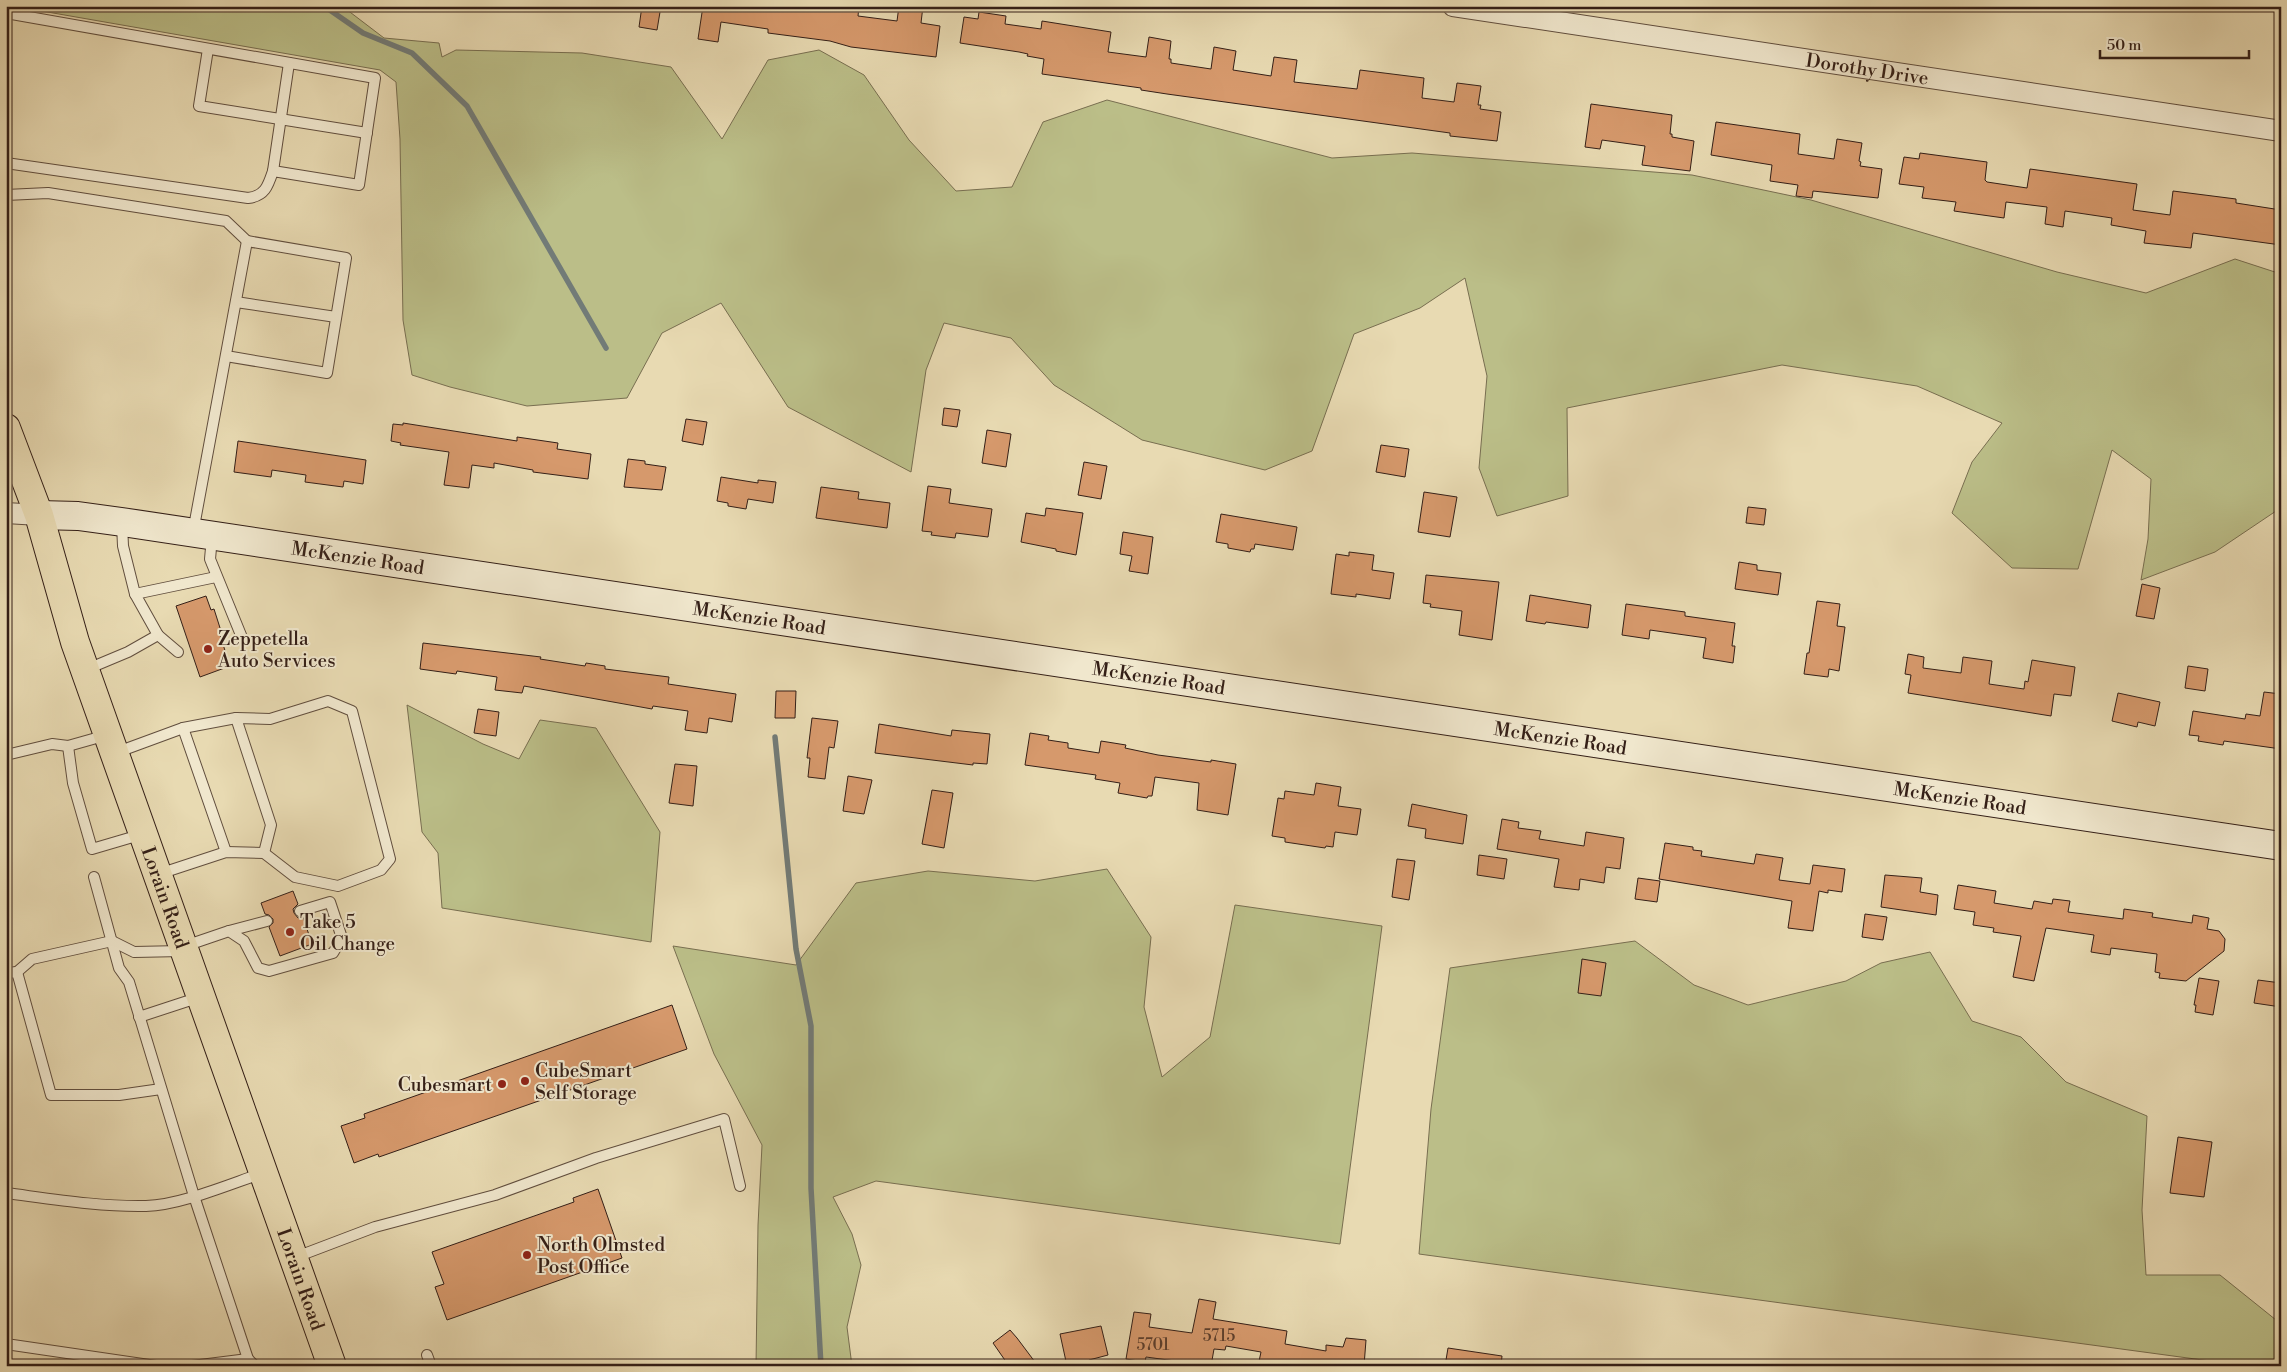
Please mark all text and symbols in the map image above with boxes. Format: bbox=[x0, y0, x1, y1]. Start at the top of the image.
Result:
scale bar bbox=[2100, 28, 2248, 60]
text: 50 m bbox=[2107, 36, 2141, 55]
street label: Dorothy Drive bbox=[1804, 48, 1930, 91]
street label: McKenzie Road bbox=[290, 537, 426, 580]
street label: McKenzie Road bbox=[691, 597, 828, 641]
place label: Zeppetella Auto Services bbox=[217, 627, 336, 673]
marker: Zeppetella Auto Services bbox=[202, 643, 214, 655]
street label: McKenzie Road bbox=[1091, 657, 1227, 700]
street label: McKenzie Road bbox=[1492, 717, 1629, 761]
street label: McKenzie Road bbox=[1892, 777, 2028, 821]
street label: Lorain Road bbox=[136, 843, 194, 952]
place label: Take 5 Oil Change bbox=[300, 910, 395, 956]
marker: Take 5 Oil Change bbox=[284, 926, 296, 938]
place label: CubeSmart Self Storage bbox=[535, 1059, 637, 1105]
place label: Cubesmart bbox=[398, 1073, 492, 1097]
marker: CubeSmart Self Storage bbox=[519, 1075, 531, 1087]
marker: Cubesmart bbox=[496, 1078, 508, 1090]
street label: Lorain Road bbox=[271, 1225, 329, 1334]
place label: North Olmsted Post Office bbox=[537, 1233, 665, 1279]
marker: North Olmsted Post Office bbox=[521, 1249, 533, 1261]
house number: 5715 bbox=[1203, 1326, 1235, 1346]
house number: 5701 bbox=[1137, 1335, 1170, 1355]

